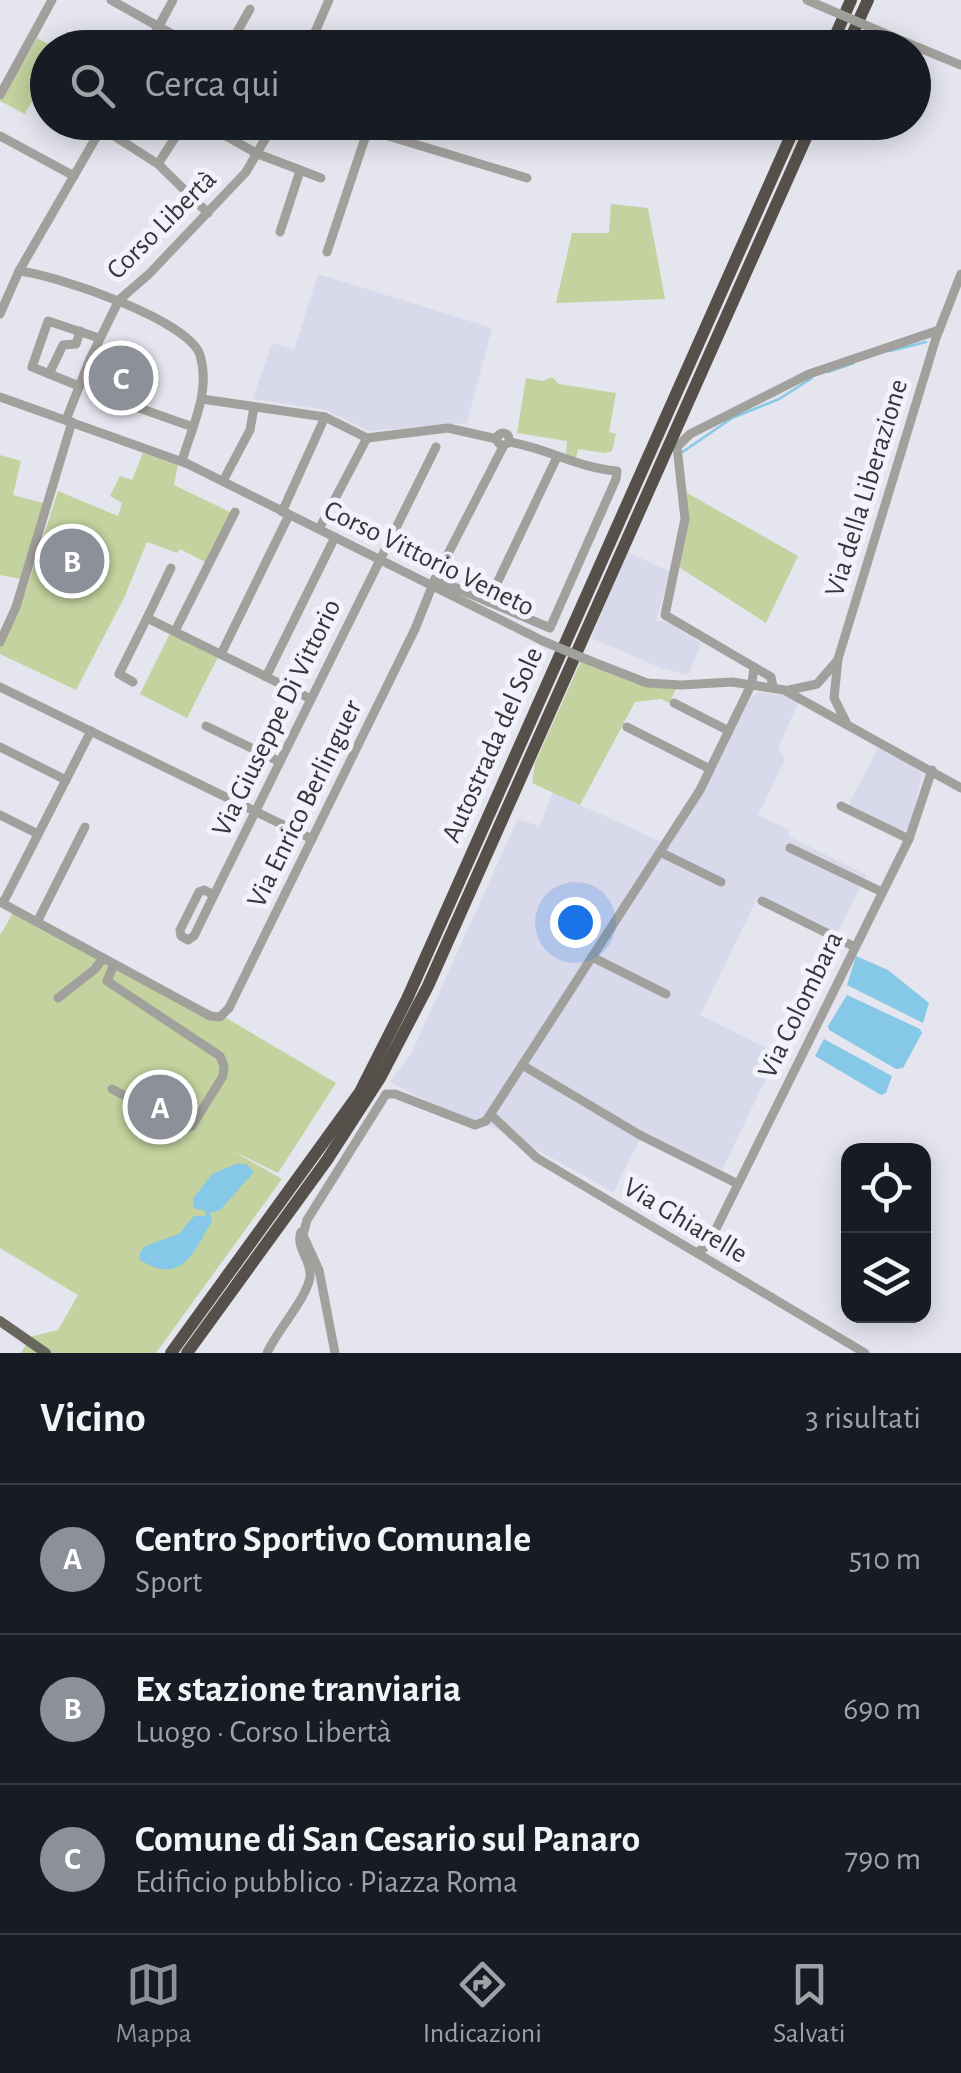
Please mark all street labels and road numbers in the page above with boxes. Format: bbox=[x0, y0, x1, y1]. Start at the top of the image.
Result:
street label: Corso Libertà bbox=[102, 165, 222, 285]
street label: Via della Liberazione bbox=[821, 376, 913, 600]
street label: Corso Vittorio Veneto bbox=[319, 496, 539, 622]
street label: Via Giuseppe Di Vittorio bbox=[207, 595, 347, 841]
street label: Autostrada del Sole bbox=[437, 643, 549, 847]
street label: Via Enrico Berlinguer bbox=[243, 696, 367, 912]
street label: Via Colombara bbox=[753, 927, 849, 1083]
street label: Via Ghiarelle bbox=[618, 1173, 752, 1269]

